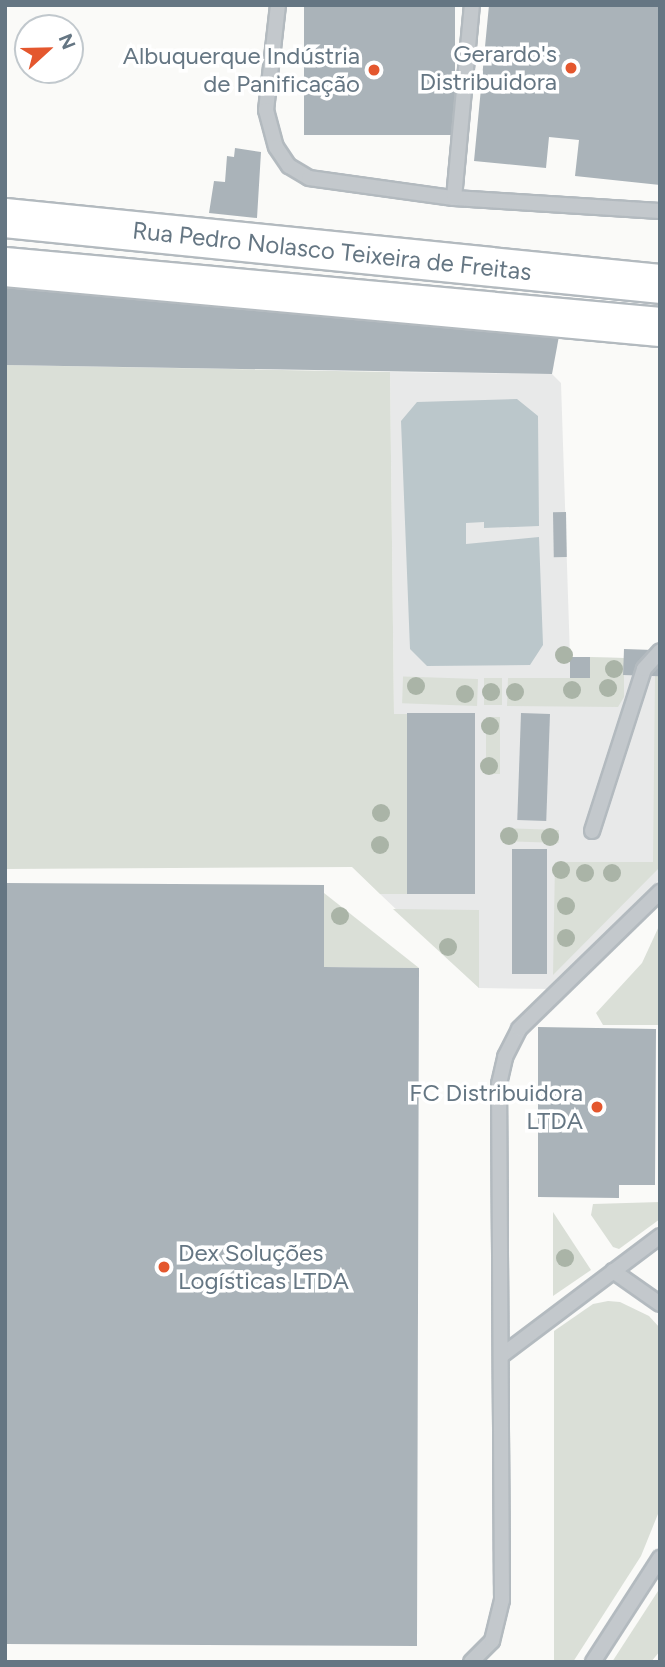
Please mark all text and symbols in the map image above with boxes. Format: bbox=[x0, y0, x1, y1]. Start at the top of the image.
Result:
north arrow bbox=[14, 14, 84, 84]
text: N bbox=[54, 31, 80, 53]
place label: Gerardo's Distribuidora bbox=[420, 40, 557, 96]
place label: Albuquerque Indústria de Panificação bbox=[123, 42, 360, 98]
marker: Gerardo's Distribuidora bbox=[563, 60, 579, 76]
marker: Albuquerque Indústria de Panificação bbox=[366, 62, 382, 78]
street label: Rua Pedro Nolasco Teixeira de Freitas bbox=[131, 216, 533, 286]
place label: FC Distribuidora LTDA bbox=[409, 1079, 583, 1135]
marker: FC Distribuidora LTDA bbox=[589, 1099, 605, 1115]
place label: Dex Soluções Logísticas LTDA bbox=[178, 1239, 349, 1295]
marker: Dex Soluções Logísticas LTDA bbox=[156, 1259, 172, 1275]

